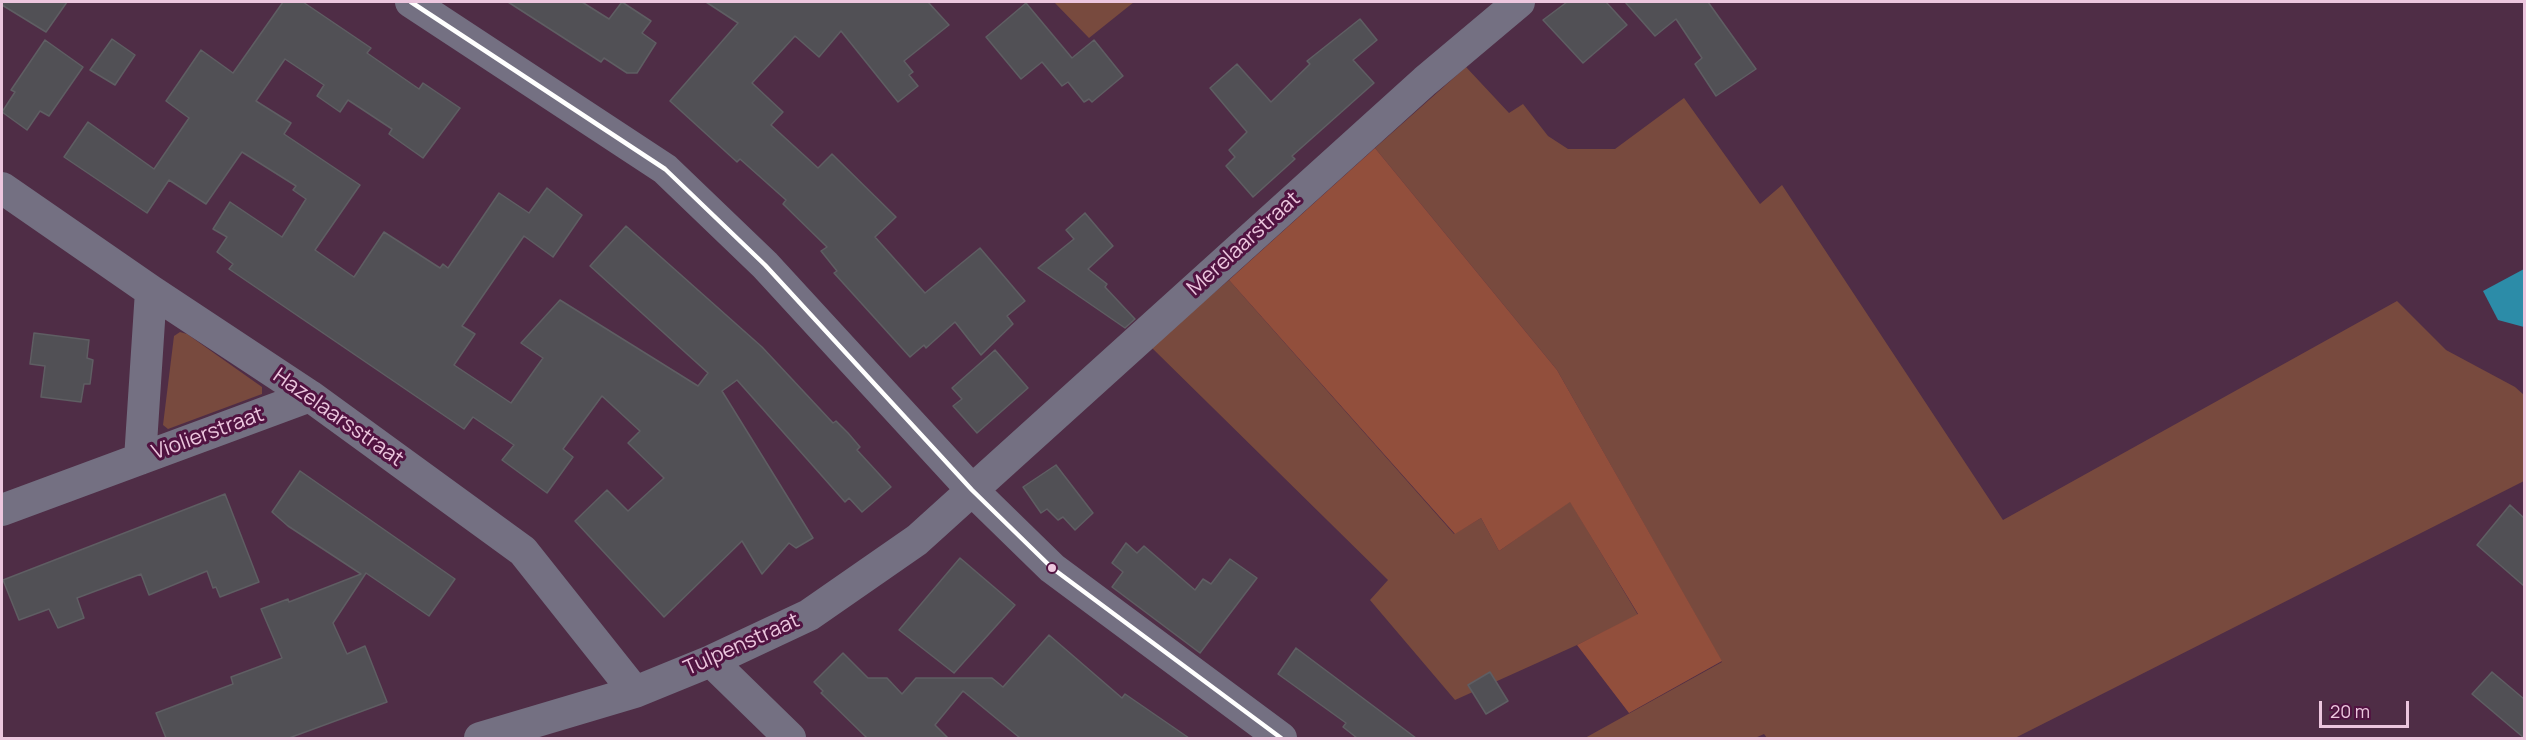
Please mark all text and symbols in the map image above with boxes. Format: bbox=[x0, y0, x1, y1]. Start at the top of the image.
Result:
street label: Merelaarstraat bbox=[1182, 187, 1306, 301]
street label: Hazelaarsstraat bbox=[268, 364, 408, 472]
street label: Violierstraat bbox=[149, 402, 267, 466]
unlabelled marker bbox=[1046, 562, 1058, 574]
street label: Tulpenstraat bbox=[680, 608, 804, 682]
scale bar bbox=[2322, 689, 2412, 727]
text: 20 m bbox=[2330, 699, 2370, 723]

